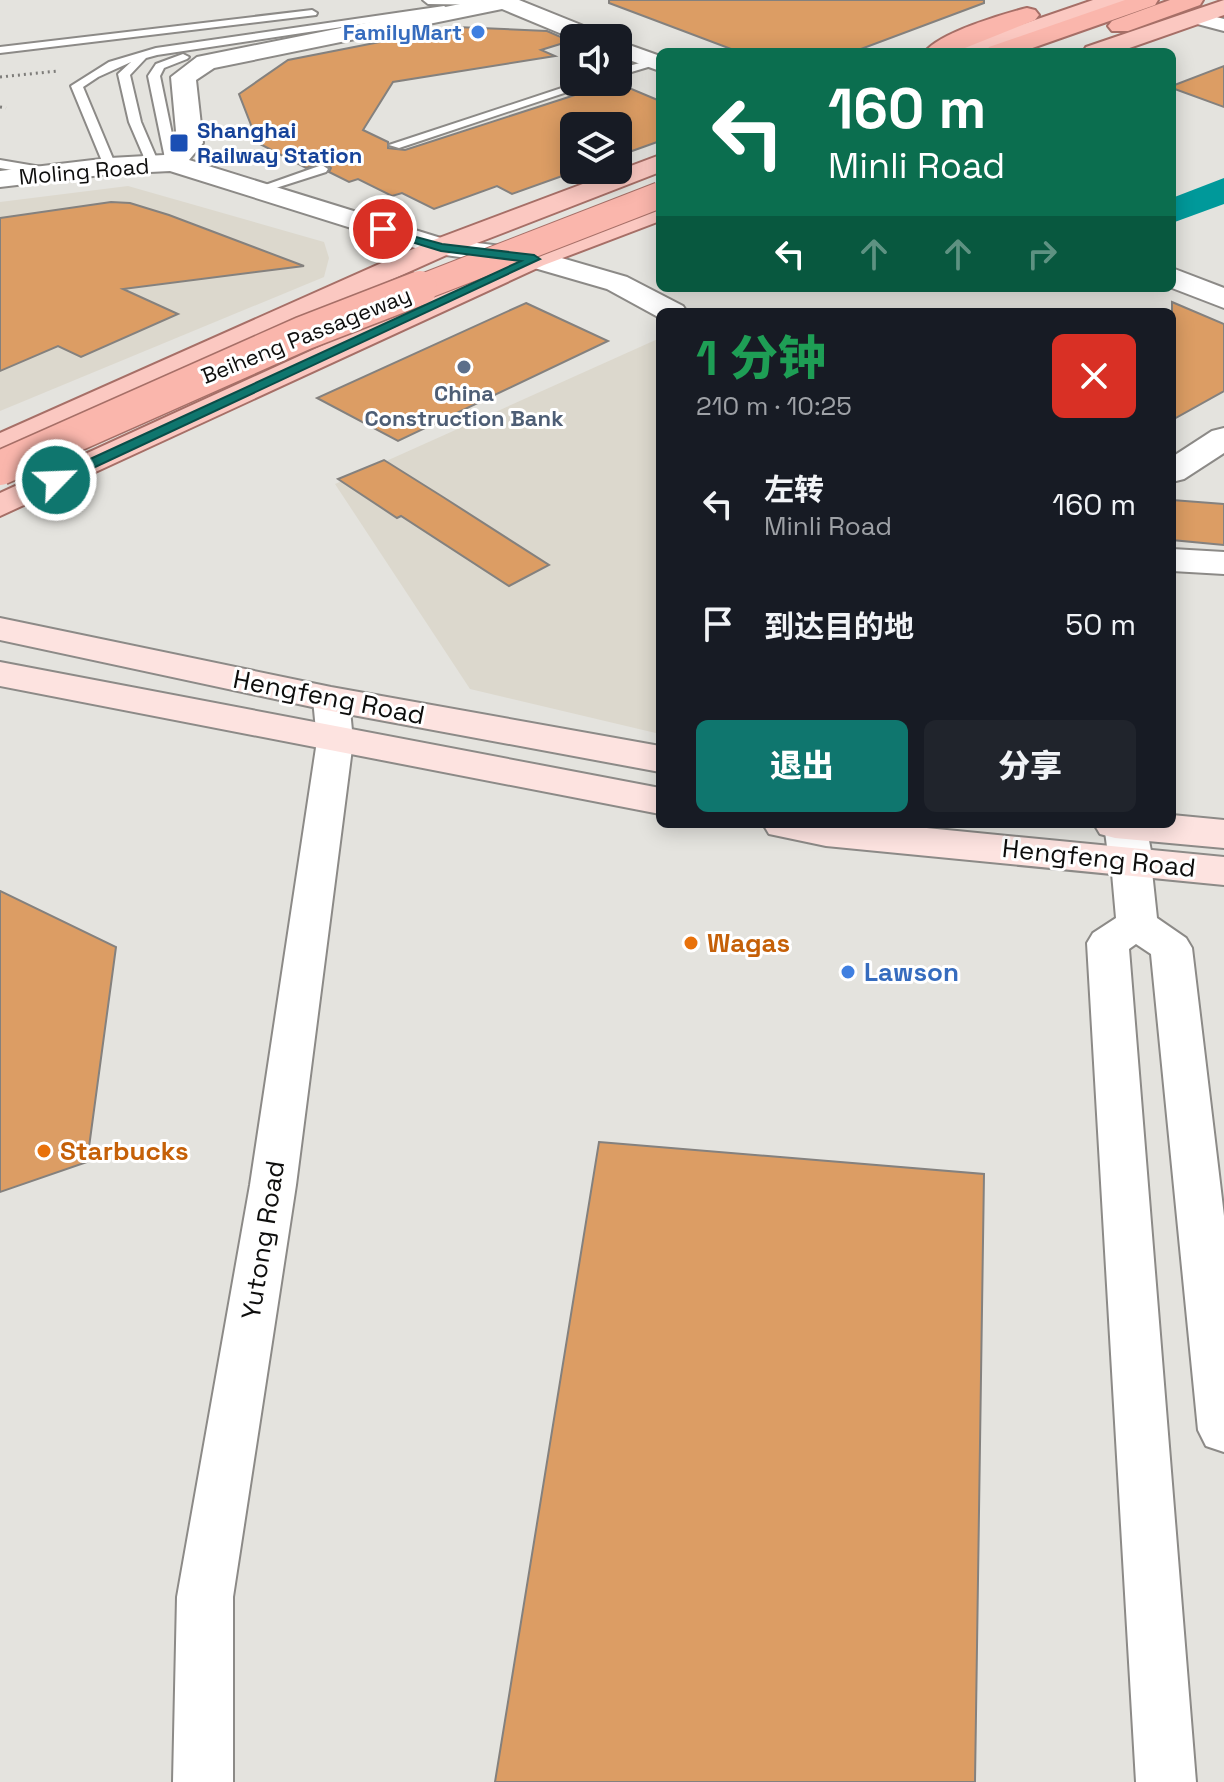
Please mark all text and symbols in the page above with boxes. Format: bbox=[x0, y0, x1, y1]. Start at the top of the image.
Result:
place label: FamilyMart bbox=[343, 18, 462, 46]
marker: FamilyMart bbox=[469, 23, 487, 41]
map controls bbox=[560, 24, 632, 184]
button: sound bbox=[560, 24, 632, 96]
text: 160 m bbox=[828, 73, 986, 144]
icon: left bbox=[696, 80, 800, 184]
button: layers bbox=[560, 112, 632, 184]
place label: Shanghai Railway Station bbox=[197, 116, 362, 169]
marker: Shanghai Railway Station bbox=[168, 132, 190, 154]
text: Minli Road bbox=[828, 143, 1005, 189]
street label: Moling Road bbox=[18, 151, 150, 191]
pin bbox=[349, 195, 417, 263]
icon: arrive bbox=[361, 207, 405, 251]
icon: left bbox=[768, 232, 812, 276]
icon: ahead bbox=[852, 232, 896, 276]
icon: ahead bbox=[936, 232, 980, 276]
icon: right bbox=[1020, 232, 1064, 276]
street label: Beiheng Passageway bbox=[197, 280, 415, 390]
text: 1 分钟 bbox=[696, 328, 826, 389]
button: close bbox=[1052, 334, 1136, 418]
marker: China Construction Bank bbox=[455, 358, 473, 376]
place label: China Construction Bank bbox=[364, 379, 564, 432]
text: 210 m · 10:25 bbox=[696, 389, 852, 423]
position arrow bbox=[14, 438, 98, 522]
text: 左转 bbox=[764, 470, 824, 509]
icon: left bbox=[696, 482, 740, 526]
text: 160 m bbox=[1052, 485, 1136, 524]
text: Minli Road bbox=[764, 509, 892, 543]
icon: arrive bbox=[696, 602, 740, 646]
text: 50 m bbox=[1065, 605, 1136, 644]
text: 到达目的地 bbox=[764, 607, 914, 646]
street label: Hengfeng Road bbox=[230, 662, 428, 732]
button: 退出 bbox=[696, 720, 908, 812]
button: 分享 bbox=[924, 720, 1136, 812]
street label: Hengfeng Road bbox=[1001, 831, 1197, 885]
place label: Wagas bbox=[707, 926, 790, 960]
marker: Wagas bbox=[682, 934, 700, 952]
place label: Lawson bbox=[864, 955, 959, 989]
marker: Lawson bbox=[839, 963, 857, 981]
place label: Starbucks bbox=[60, 1134, 189, 1168]
marker: Starbucks bbox=[35, 1142, 53, 1160]
street label: Yutong Road bbox=[234, 1158, 292, 1322]

